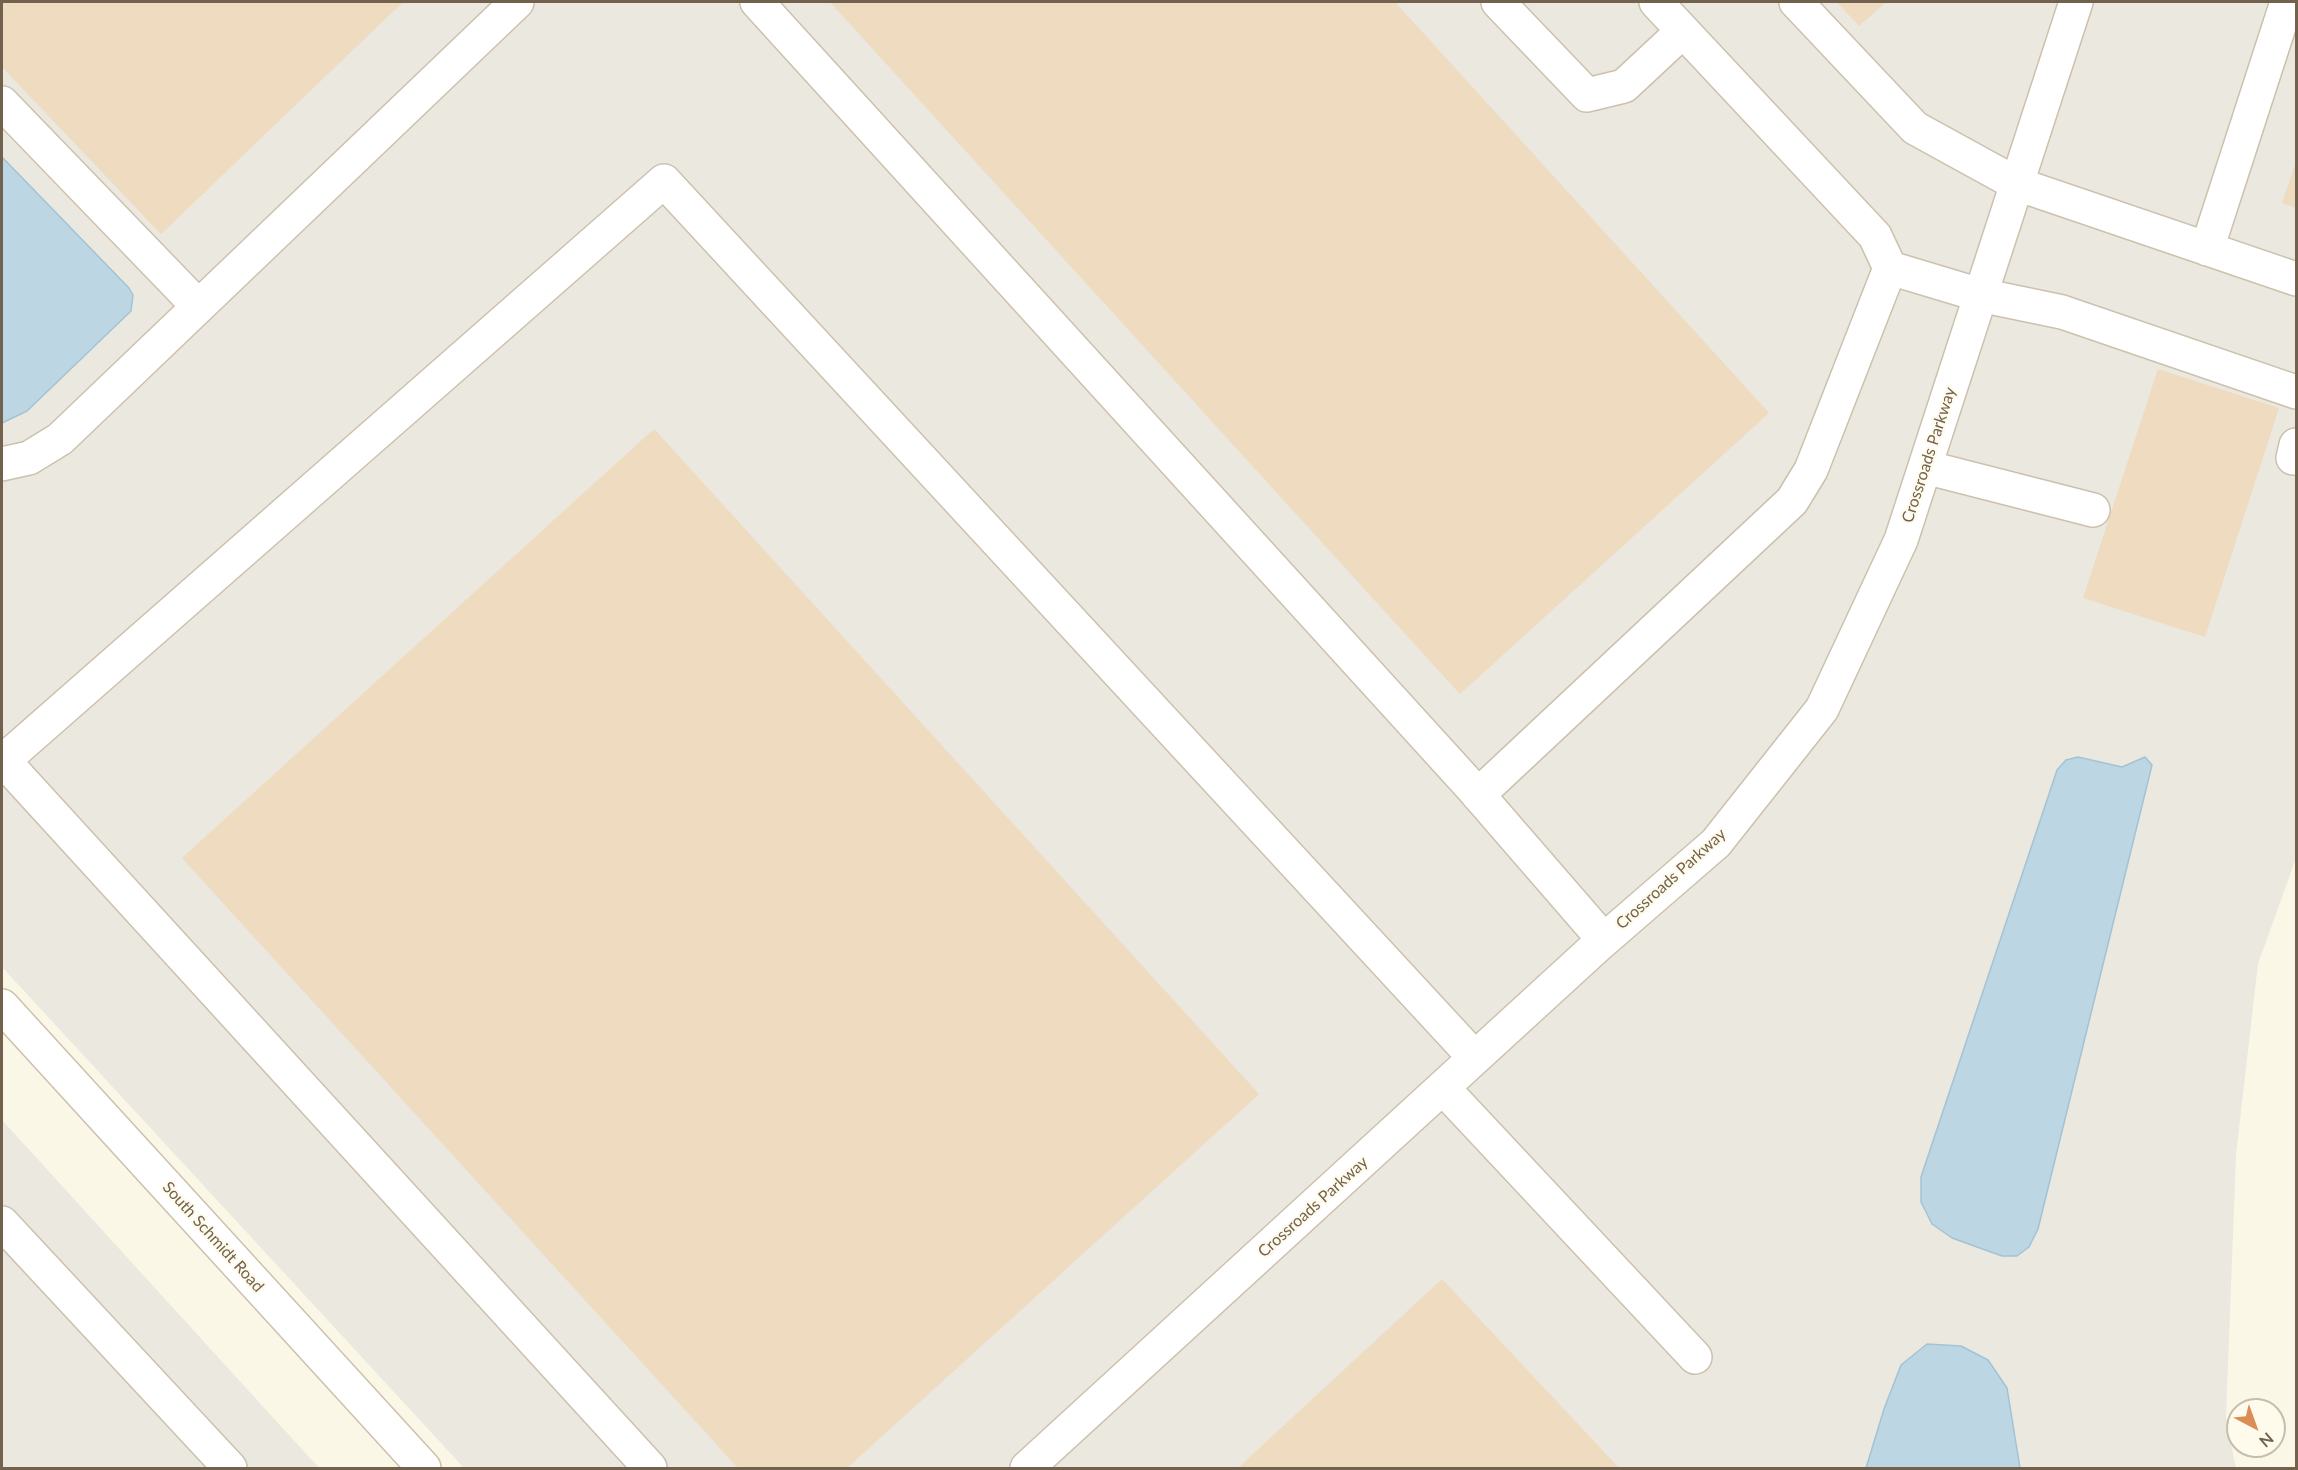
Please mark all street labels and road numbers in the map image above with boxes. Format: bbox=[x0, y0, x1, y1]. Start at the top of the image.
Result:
street label: Crossroads Parkway bbox=[1898, 385, 1960, 525]
street label: Crossroads Parkway bbox=[1612, 825, 1730, 933]
street label: Crossroads Parkway bbox=[1254, 1153, 1372, 1261]
street label: South Schmidt Road bbox=[158, 1178, 268, 1296]

